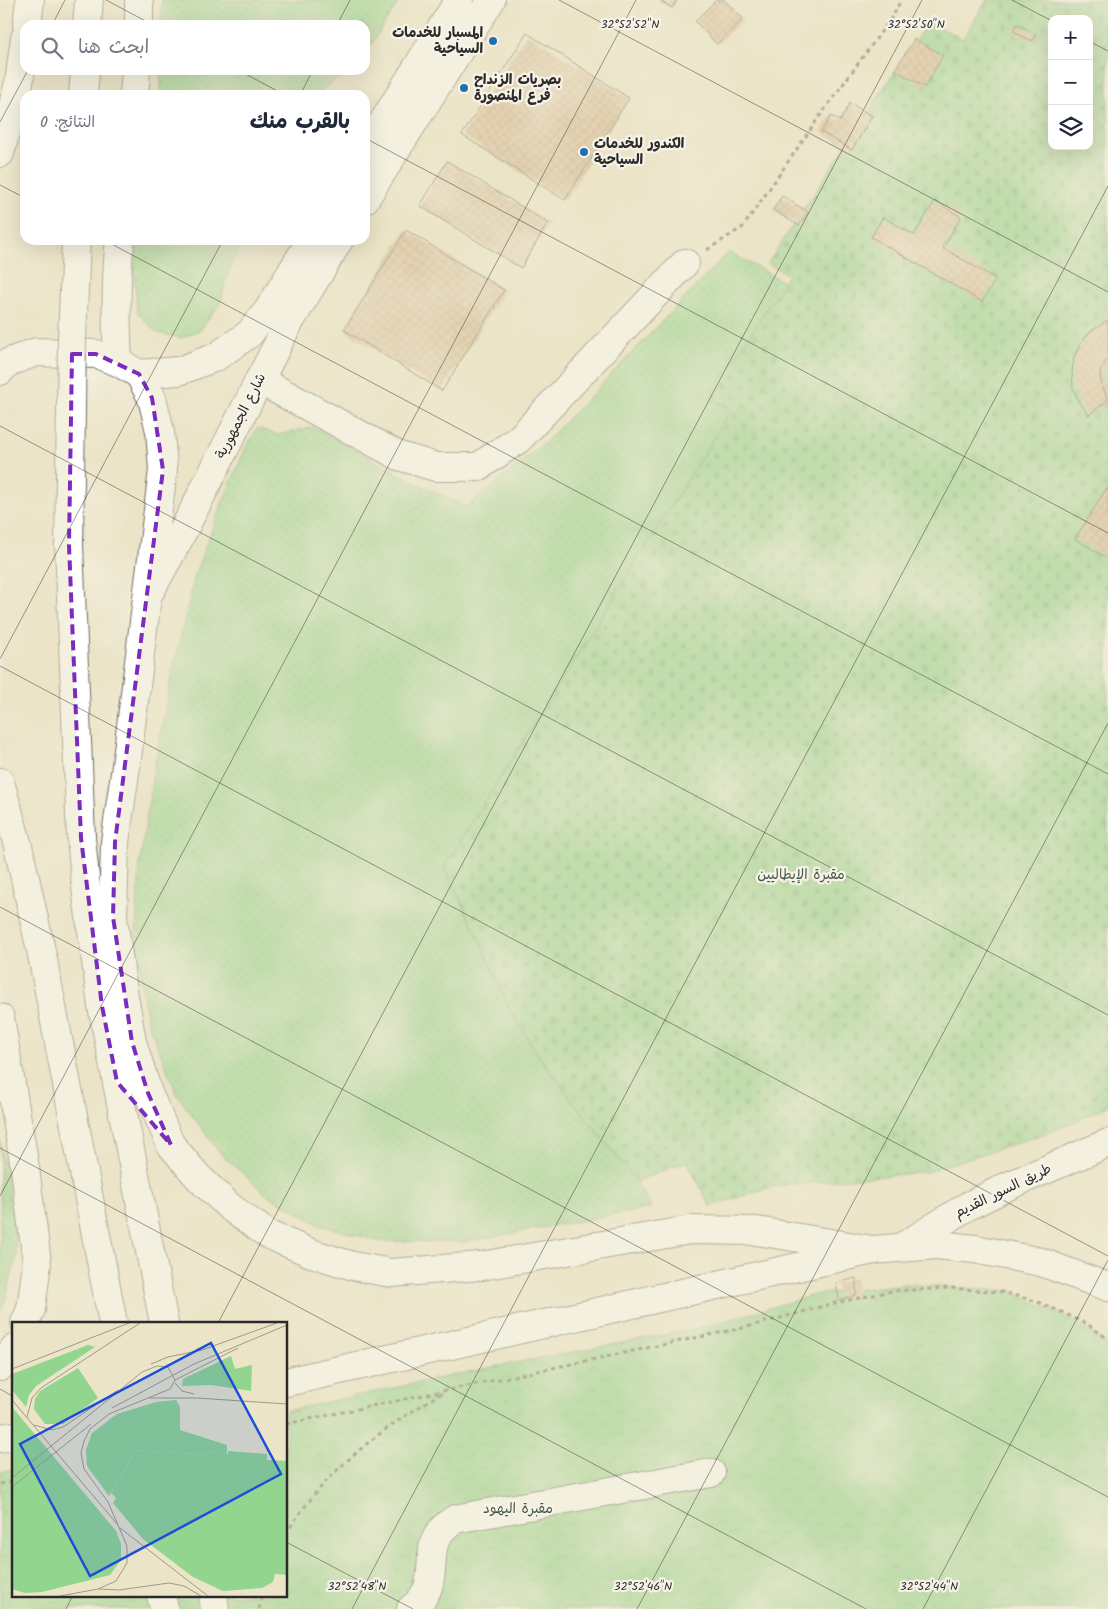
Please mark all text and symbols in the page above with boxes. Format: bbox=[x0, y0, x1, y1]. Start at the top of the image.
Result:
text: 32°52'52"N bbox=[601, 15, 659, 34]
text: 32°52'50"N bbox=[887, 15, 945, 34]
map controls bbox=[1048, 15, 1093, 150]
button: + bbox=[1048, 15, 1093, 60]
search box bbox=[20, 20, 370, 75]
place label: المسبار للخدمات السياحية bbox=[392, 22, 483, 60]
text: ابحث هنا bbox=[78, 33, 149, 63]
icon: search bbox=[38, 34, 66, 62]
marker: المسبار للخدمات السياحية bbox=[487, 35, 499, 47]
button: − bbox=[1048, 60, 1093, 105]
place label: بصريات الزنداح فرع المنصورة bbox=[474, 69, 561, 107]
marker: بصريات الزنداح فرع المنصورة bbox=[458, 82, 470, 94]
button: layers bbox=[1048, 105, 1093, 150]
text: بالقرب منك bbox=[250, 106, 350, 139]
text: النتائج: 0 bbox=[40, 110, 95, 135]
place label: الكندور للخدمات السياحية bbox=[594, 133, 685, 171]
marker: الكندور للخدمات السياحية bbox=[578, 146, 590, 158]
street label: شارع الجمهورية bbox=[210, 369, 272, 463]
park label: مقبرة الإيطاليين bbox=[757, 864, 845, 886]
street label: طريق السور القديم bbox=[951, 1158, 1055, 1224]
inset map bbox=[12, 1322, 288, 1596]
park label: مقبرة اليهود bbox=[483, 1498, 553, 1520]
text: 32°52'48"N bbox=[328, 1577, 386, 1596]
text: 32°52'46"N bbox=[614, 1577, 672, 1596]
text: 32°52'44"N bbox=[900, 1577, 958, 1596]

